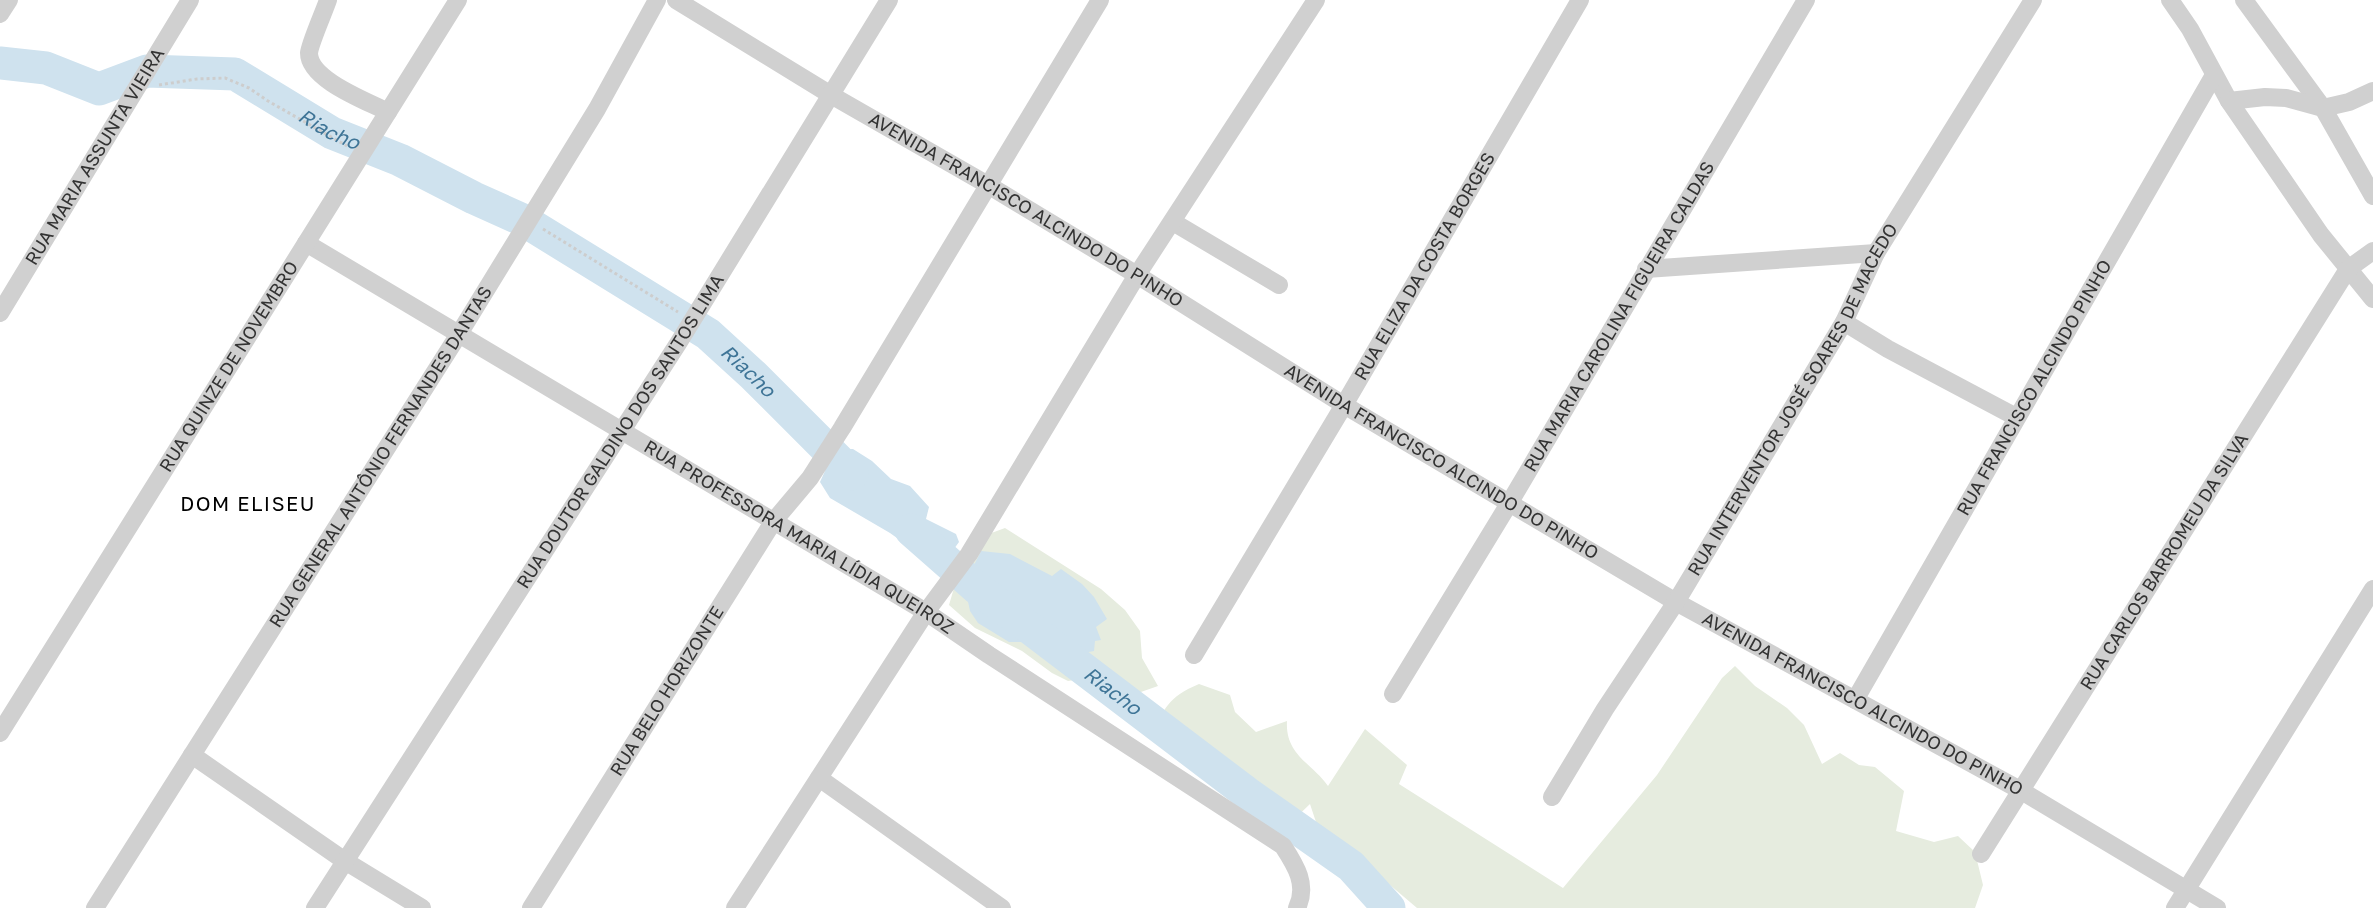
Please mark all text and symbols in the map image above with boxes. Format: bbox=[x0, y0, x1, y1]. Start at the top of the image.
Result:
street label: RUA MARIA ASSUNTA VIEIRA bbox=[20, 43, 168, 269]
water label: Riacho bbox=[295, 103, 364, 154]
street label: AVENIDA FRANCISCO ALCINDO DO PINHO bbox=[865, 107, 1188, 311]
street label: RUA ELIZA DA COSTA BORGES bbox=[1349, 148, 1499, 384]
street label: RUA MARIA CAROLINA FIGUEIRA CALDAS bbox=[1518, 157, 1718, 475]
street label: RUA INTERVENTOR JOSÉ SOARES DE MACEDO bbox=[1682, 219, 1902, 579]
street label: RUA FRANCISCO ALCINDO PINHO bbox=[1951, 256, 2116, 519]
street label: RUA QUINZE DE NOVEMBRO bbox=[154, 257, 302, 476]
street label: RUA DOUTOR GALDINO DOS SANTOS LIMA bbox=[511, 270, 728, 592]
street label: RUA GENERAL ANTÔNIO FERNANDES DANTAS bbox=[264, 281, 496, 631]
water label: Riacho bbox=[717, 339, 782, 402]
street label: AVENIDA FRANCISCO ALCINDO DO PINHO bbox=[1281, 358, 1603, 564]
street label: RUA CARLOS BARROMEU DA SILVA bbox=[2075, 429, 2252, 694]
street label: RUA PROFESSORA MARIA LÍDIA QUEIROZ bbox=[640, 435, 959, 638]
district label: DOM ELISEU bbox=[180, 491, 316, 515]
street label: RUA BELO HORIZONTE bbox=[605, 602, 728, 780]
street label: AVENIDA FRANCISCO ALCINDO DO PINHO bbox=[1699, 607, 2027, 800]
water label: Riacho bbox=[1080, 661, 1147, 720]

